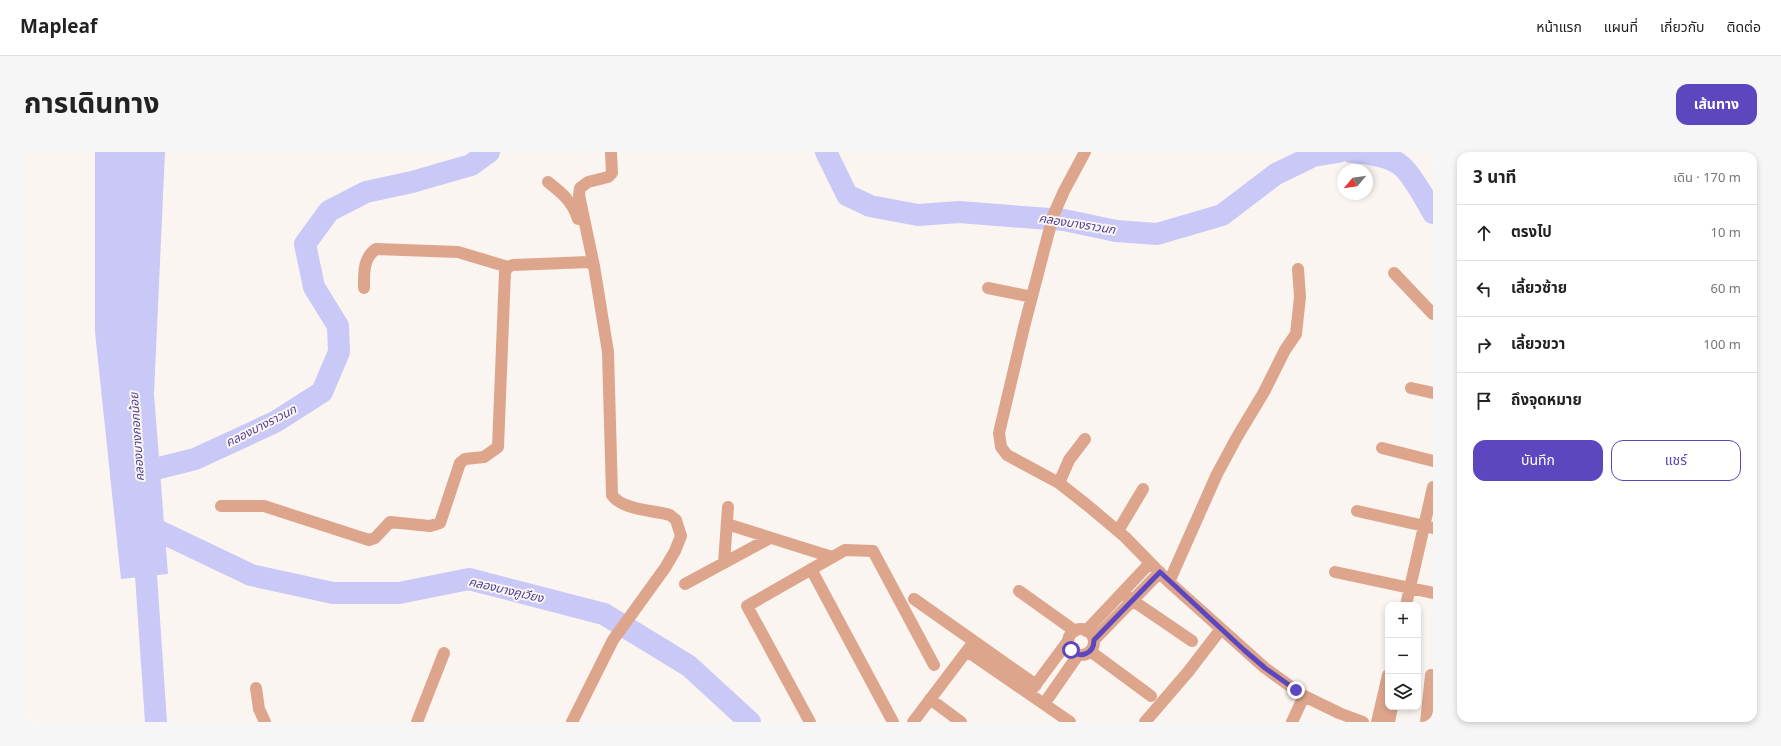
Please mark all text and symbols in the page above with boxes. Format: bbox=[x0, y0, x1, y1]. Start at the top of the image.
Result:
text: Mapleaf bbox=[20, 13, 97, 42]
text: หน้าแรก bbox=[1536, 17, 1582, 38]
text: แผนที่ bbox=[1604, 17, 1638, 38]
text: เกี่ยวกับ bbox=[1660, 17, 1705, 38]
text: ติดต่อ bbox=[1727, 17, 1761, 38]
text: การเดินทาง bbox=[24, 83, 159, 126]
button: เส้นทาง bbox=[1676, 84, 1757, 125]
north arrow bbox=[1337, 164, 1373, 200]
text: 3 นาที bbox=[1473, 165, 1516, 191]
text: เดิน · 170 m bbox=[1673, 168, 1741, 188]
water label: คลองบางราวนก bbox=[1037, 209, 1117, 239]
text: ตรงไป bbox=[1511, 221, 1552, 244]
icon: ahead bbox=[1473, 222, 1495, 244]
text: 10 m bbox=[1711, 223, 1741, 243]
text: เลี้ยวซ้าย bbox=[1511, 277, 1567, 300]
icon: left bbox=[1473, 278, 1495, 300]
text: 60 m bbox=[1711, 279, 1741, 299]
text: เลี้ยวขวา bbox=[1511, 333, 1565, 356]
icon: right bbox=[1473, 334, 1495, 356]
text: 100 m bbox=[1703, 335, 1741, 355]
text: ถึงจุดหมาย bbox=[1511, 389, 1582, 412]
icon: arrive bbox=[1473, 390, 1495, 412]
water label: คลองบางกอกน้อย bbox=[125, 391, 149, 482]
water label: คลองบางราวนก bbox=[222, 400, 300, 452]
button: บันทึก bbox=[1473, 440, 1603, 481]
button: แชร์ bbox=[1611, 440, 1741, 481]
water label: คลองบางคูเวียง bbox=[467, 573, 546, 607]
map controls bbox=[1385, 602, 1421, 710]
button: + bbox=[1385, 602, 1421, 638]
button: − bbox=[1385, 638, 1421, 674]
route start bbox=[1062, 641, 1080, 659]
button: layers bbox=[1385, 674, 1421, 710]
route end bbox=[1287, 681, 1305, 699]

